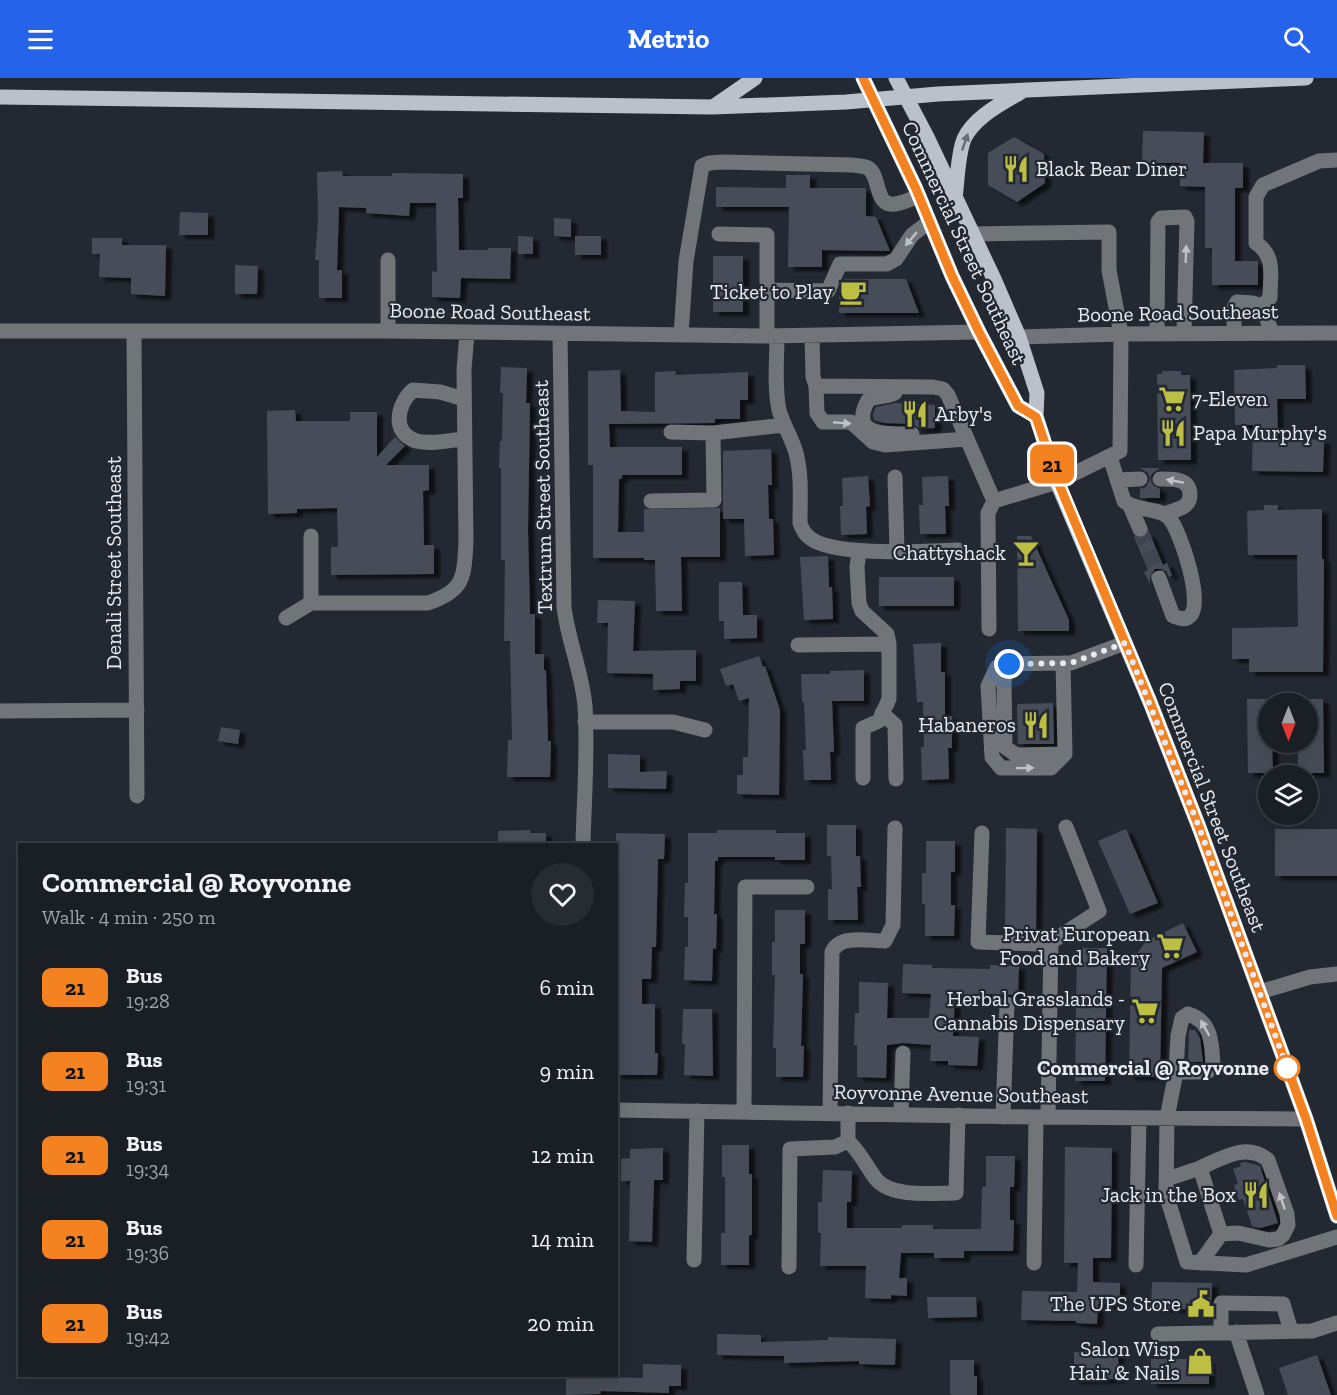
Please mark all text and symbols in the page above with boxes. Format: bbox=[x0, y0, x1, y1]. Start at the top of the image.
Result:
icon: menu bbox=[24, 23, 57, 56]
text: Metrio bbox=[628, 23, 709, 55]
icon: search bbox=[1280, 23, 1313, 56]
street label: Commercial Street Southeast bbox=[897, 117, 1032, 369]
one-way arrow bbox=[961, 132, 971, 150]
restaurant icon: Black Bear Diner bbox=[1001, 154, 1031, 184]
place label: Black Bear Diner bbox=[1036, 156, 1187, 181]
one-way arrow bbox=[905, 231, 918, 246]
one-way arrow bbox=[1181, 245, 1190, 264]
cafe icon: Ticket to Play bbox=[838, 277, 868, 307]
place label: Ticket to Play bbox=[710, 279, 833, 304]
street label: Boone Road Southeast bbox=[389, 297, 591, 326]
street label: Boone Road Southeast bbox=[1077, 298, 1279, 327]
street label: Textrum Street Southeast bbox=[528, 380, 557, 614]
supermarket icon: 7-Eleven bbox=[1157, 384, 1187, 414]
place label: 7-Eleven bbox=[1192, 386, 1268, 411]
restaurant icon: Arby's bbox=[900, 399, 930, 429]
place label: Arby's bbox=[935, 401, 992, 426]
one-way arrow bbox=[833, 418, 852, 428]
restaurant icon: Papa Murphy's bbox=[1158, 418, 1188, 448]
place label: Papa Murphy's bbox=[1193, 420, 1327, 445]
line badge: 21 bbox=[1025, 444, 1079, 484]
text: 21 bbox=[1042, 452, 1062, 477]
street label: Denali Street Southeast bbox=[101, 456, 126, 670]
one-way arrow bbox=[1165, 476, 1184, 485]
bar icon: Chattyshack bbox=[1011, 538, 1041, 568]
place label: Chattyshack bbox=[893, 540, 1006, 565]
your location bbox=[994, 649, 1024, 679]
street label: Commercial Street Southeast bbox=[1153, 678, 1272, 936]
north arrow bbox=[1258, 693, 1318, 753]
map controls bbox=[1258, 693, 1318, 825]
restaurant icon: Habaneros bbox=[1021, 710, 1051, 740]
place label: Habaneros bbox=[918, 712, 1016, 737]
one-way arrow bbox=[1015, 763, 1034, 773]
button: layers bbox=[1258, 765, 1318, 825]
button: heart bbox=[531, 863, 594, 926]
text: Commercial @ Royvonne bbox=[42, 866, 351, 899]
text: Walk · 4 min · 250 m bbox=[42, 905, 216, 929]
place label: Privat European Food and Bakery bbox=[1000, 921, 1150, 970]
supermarket icon: Privat European Food and Bakery bbox=[1155, 931, 1185, 961]
text: Bus bbox=[126, 962, 163, 989]
text: 6 min bbox=[540, 974, 594, 1001]
text: 21 bbox=[65, 975, 85, 1000]
place label: Herbal Grasslands - Cannabis Dispensary bbox=[934, 986, 1125, 1035]
text: 19:28 bbox=[126, 989, 170, 1013]
supermarket icon: Herbal Grasslands - Cannabis Dispensary bbox=[1130, 996, 1160, 1026]
one-way arrow bbox=[1200, 1019, 1210, 1036]
text: Bus bbox=[126, 1046, 163, 1073]
place label: Commercial @ Royvonne bbox=[1037, 1055, 1269, 1080]
marker: Commercial @ Royvonne bbox=[1274, 1055, 1300, 1081]
text: 9 min bbox=[540, 1058, 594, 1085]
text: 21 bbox=[65, 1059, 85, 1084]
text: 19:31 bbox=[126, 1073, 166, 1097]
street label: Royvonne Avenue Southeast bbox=[833, 1079, 1089, 1108]
text: Bus bbox=[126, 1130, 163, 1157]
text: 12 min bbox=[531, 1142, 594, 1169]
text: 21 bbox=[65, 1143, 85, 1168]
text: 19:34 bbox=[126, 1157, 169, 1181]
restaurant icon: Jack in the Box bbox=[1241, 1180, 1271, 1210]
place label: Jack in the Box bbox=[1101, 1182, 1236, 1207]
one-way arrow bbox=[1277, 1192, 1287, 1210]
text: Bus bbox=[126, 1214, 163, 1241]
text: 14 min bbox=[531, 1226, 594, 1253]
text: 21 bbox=[65, 1227, 85, 1252]
text: 19:36 bbox=[126, 1241, 169, 1265]
public building icon: The UPS Store bbox=[1186, 1289, 1216, 1319]
place label: The UPS Store bbox=[1050, 1291, 1181, 1316]
text: Bus bbox=[126, 1298, 163, 1325]
text: 20 min bbox=[527, 1310, 594, 1337]
text: 21 bbox=[65, 1311, 85, 1336]
text: 19:42 bbox=[126, 1325, 170, 1349]
place label: Salon Wisp Hair & Nails bbox=[1069, 1336, 1180, 1385]
shop icon: Salon Wisp Hair & Nails bbox=[1185, 1346, 1215, 1376]

